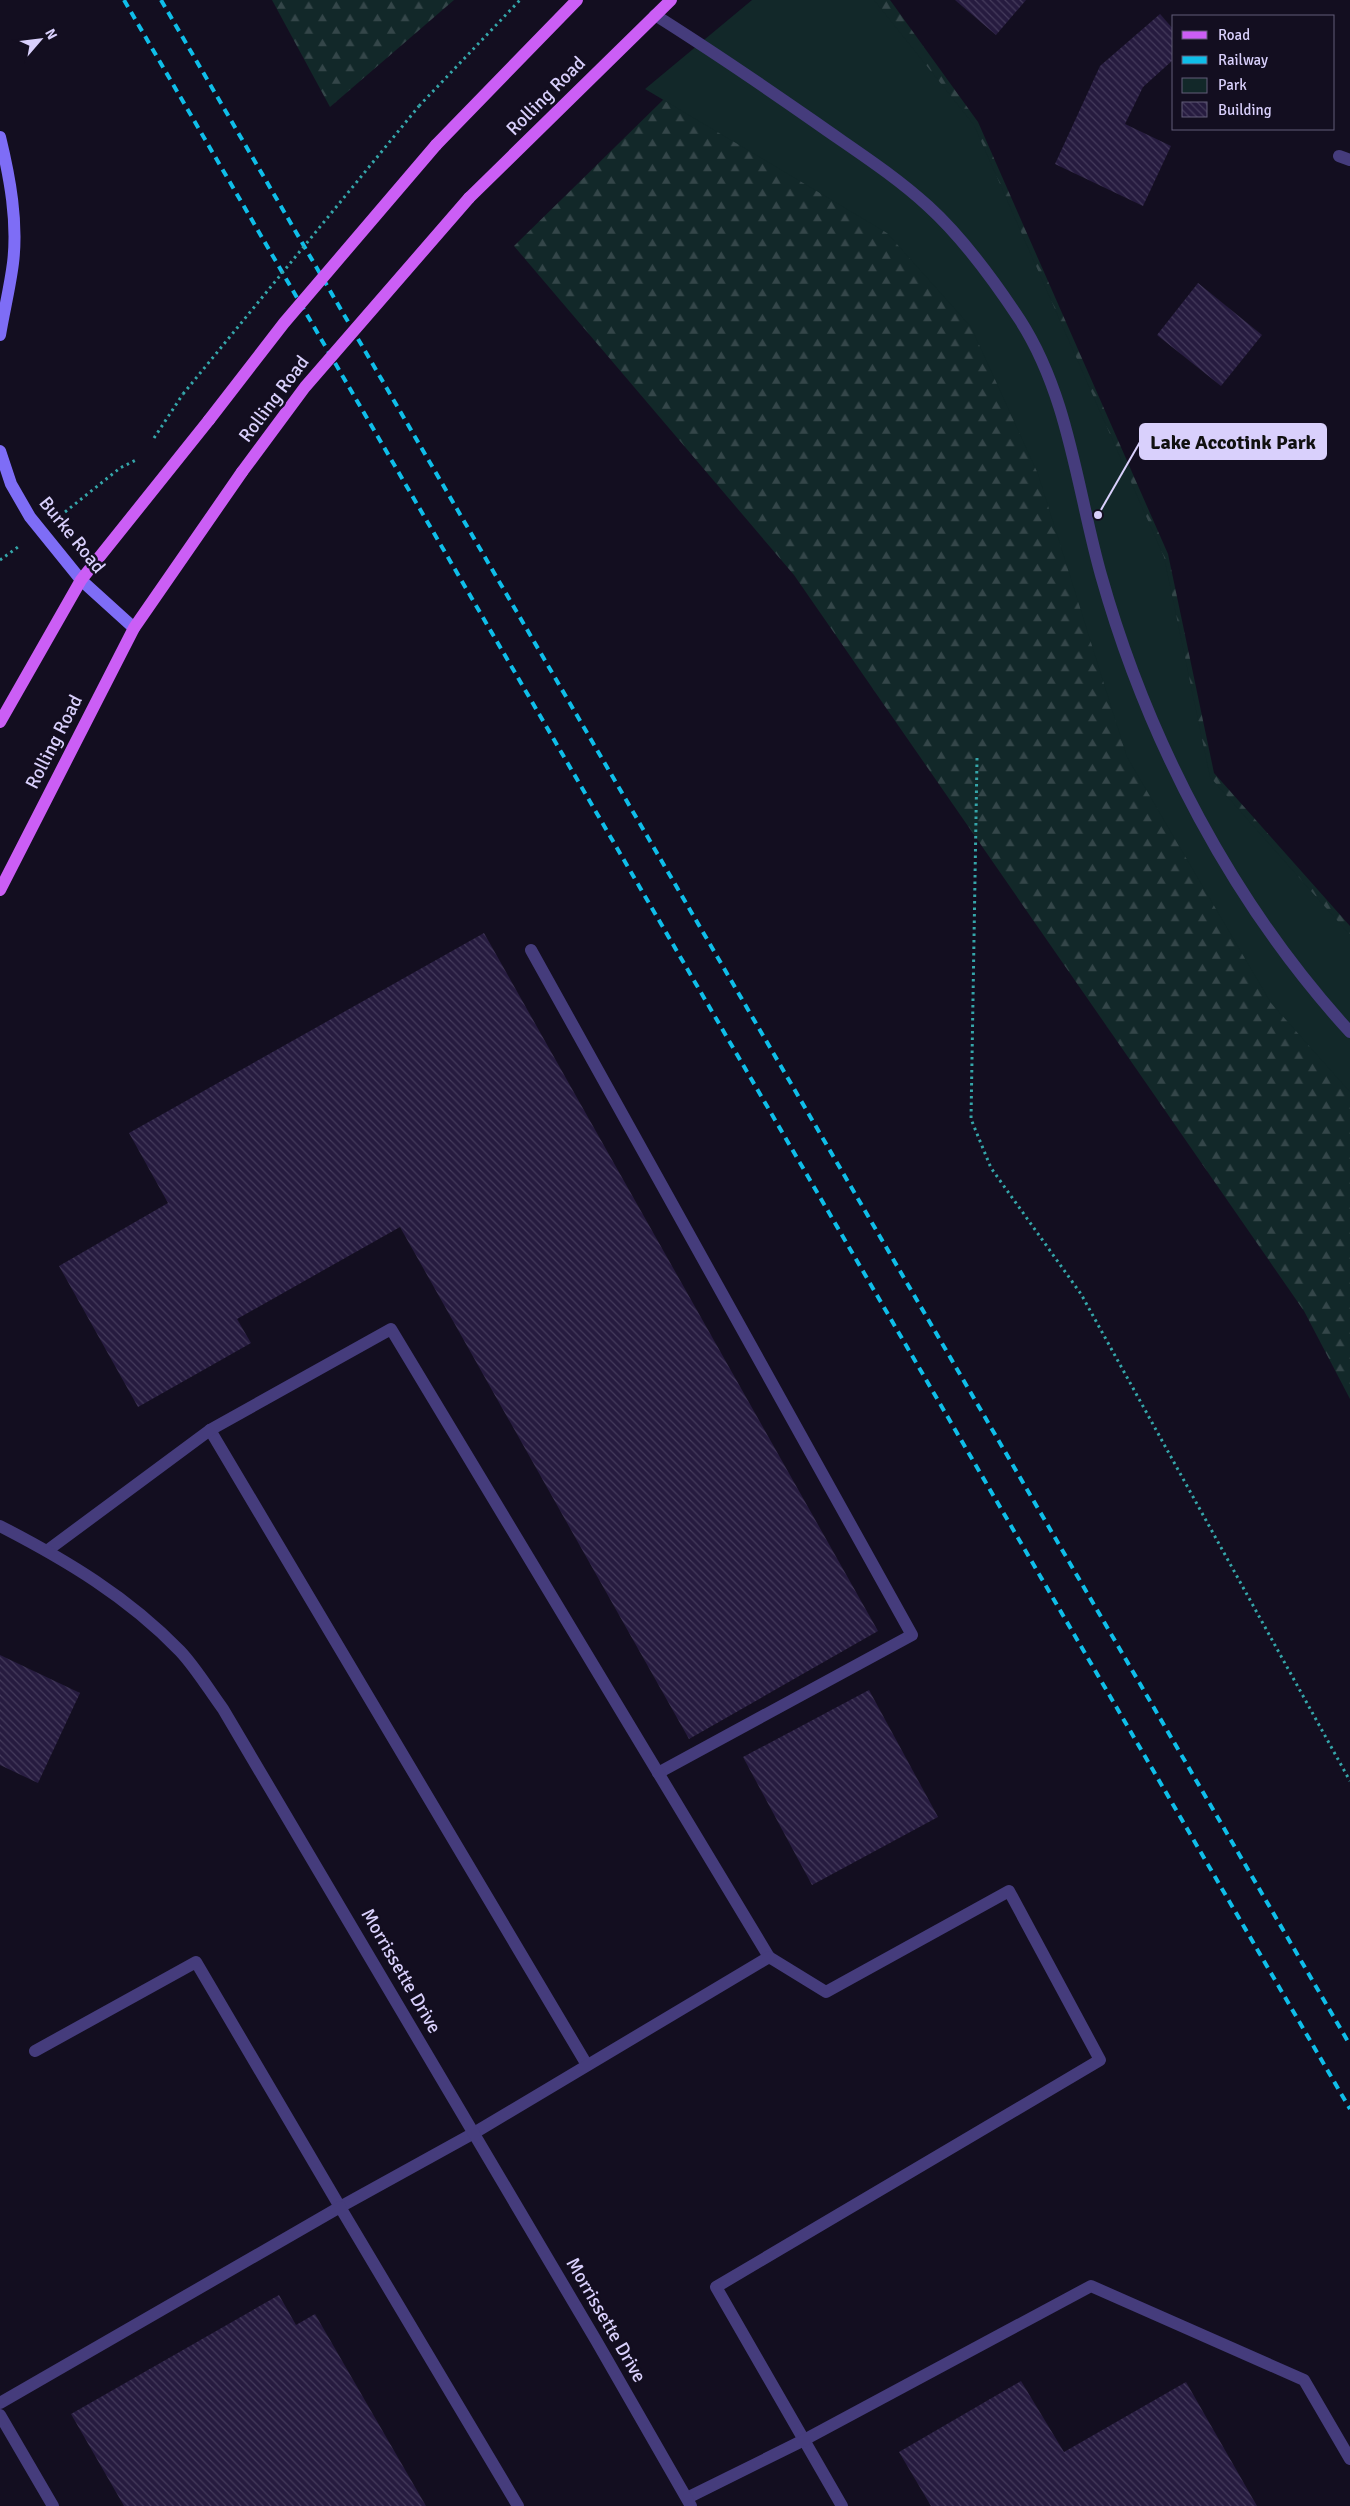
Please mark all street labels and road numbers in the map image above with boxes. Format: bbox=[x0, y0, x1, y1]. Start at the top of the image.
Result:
street label: Rolling Road bbox=[501, 51, 591, 141]
street label: Rolling Road bbox=[234, 351, 314, 447]
street label: Burke Road bbox=[34, 492, 110, 578]
street label: Rolling Road bbox=[20, 691, 88, 793]
street label: Morrissette Drive bbox=[356, 1904, 446, 2038]
street label: Morrissette Drive bbox=[561, 2253, 651, 2387]

